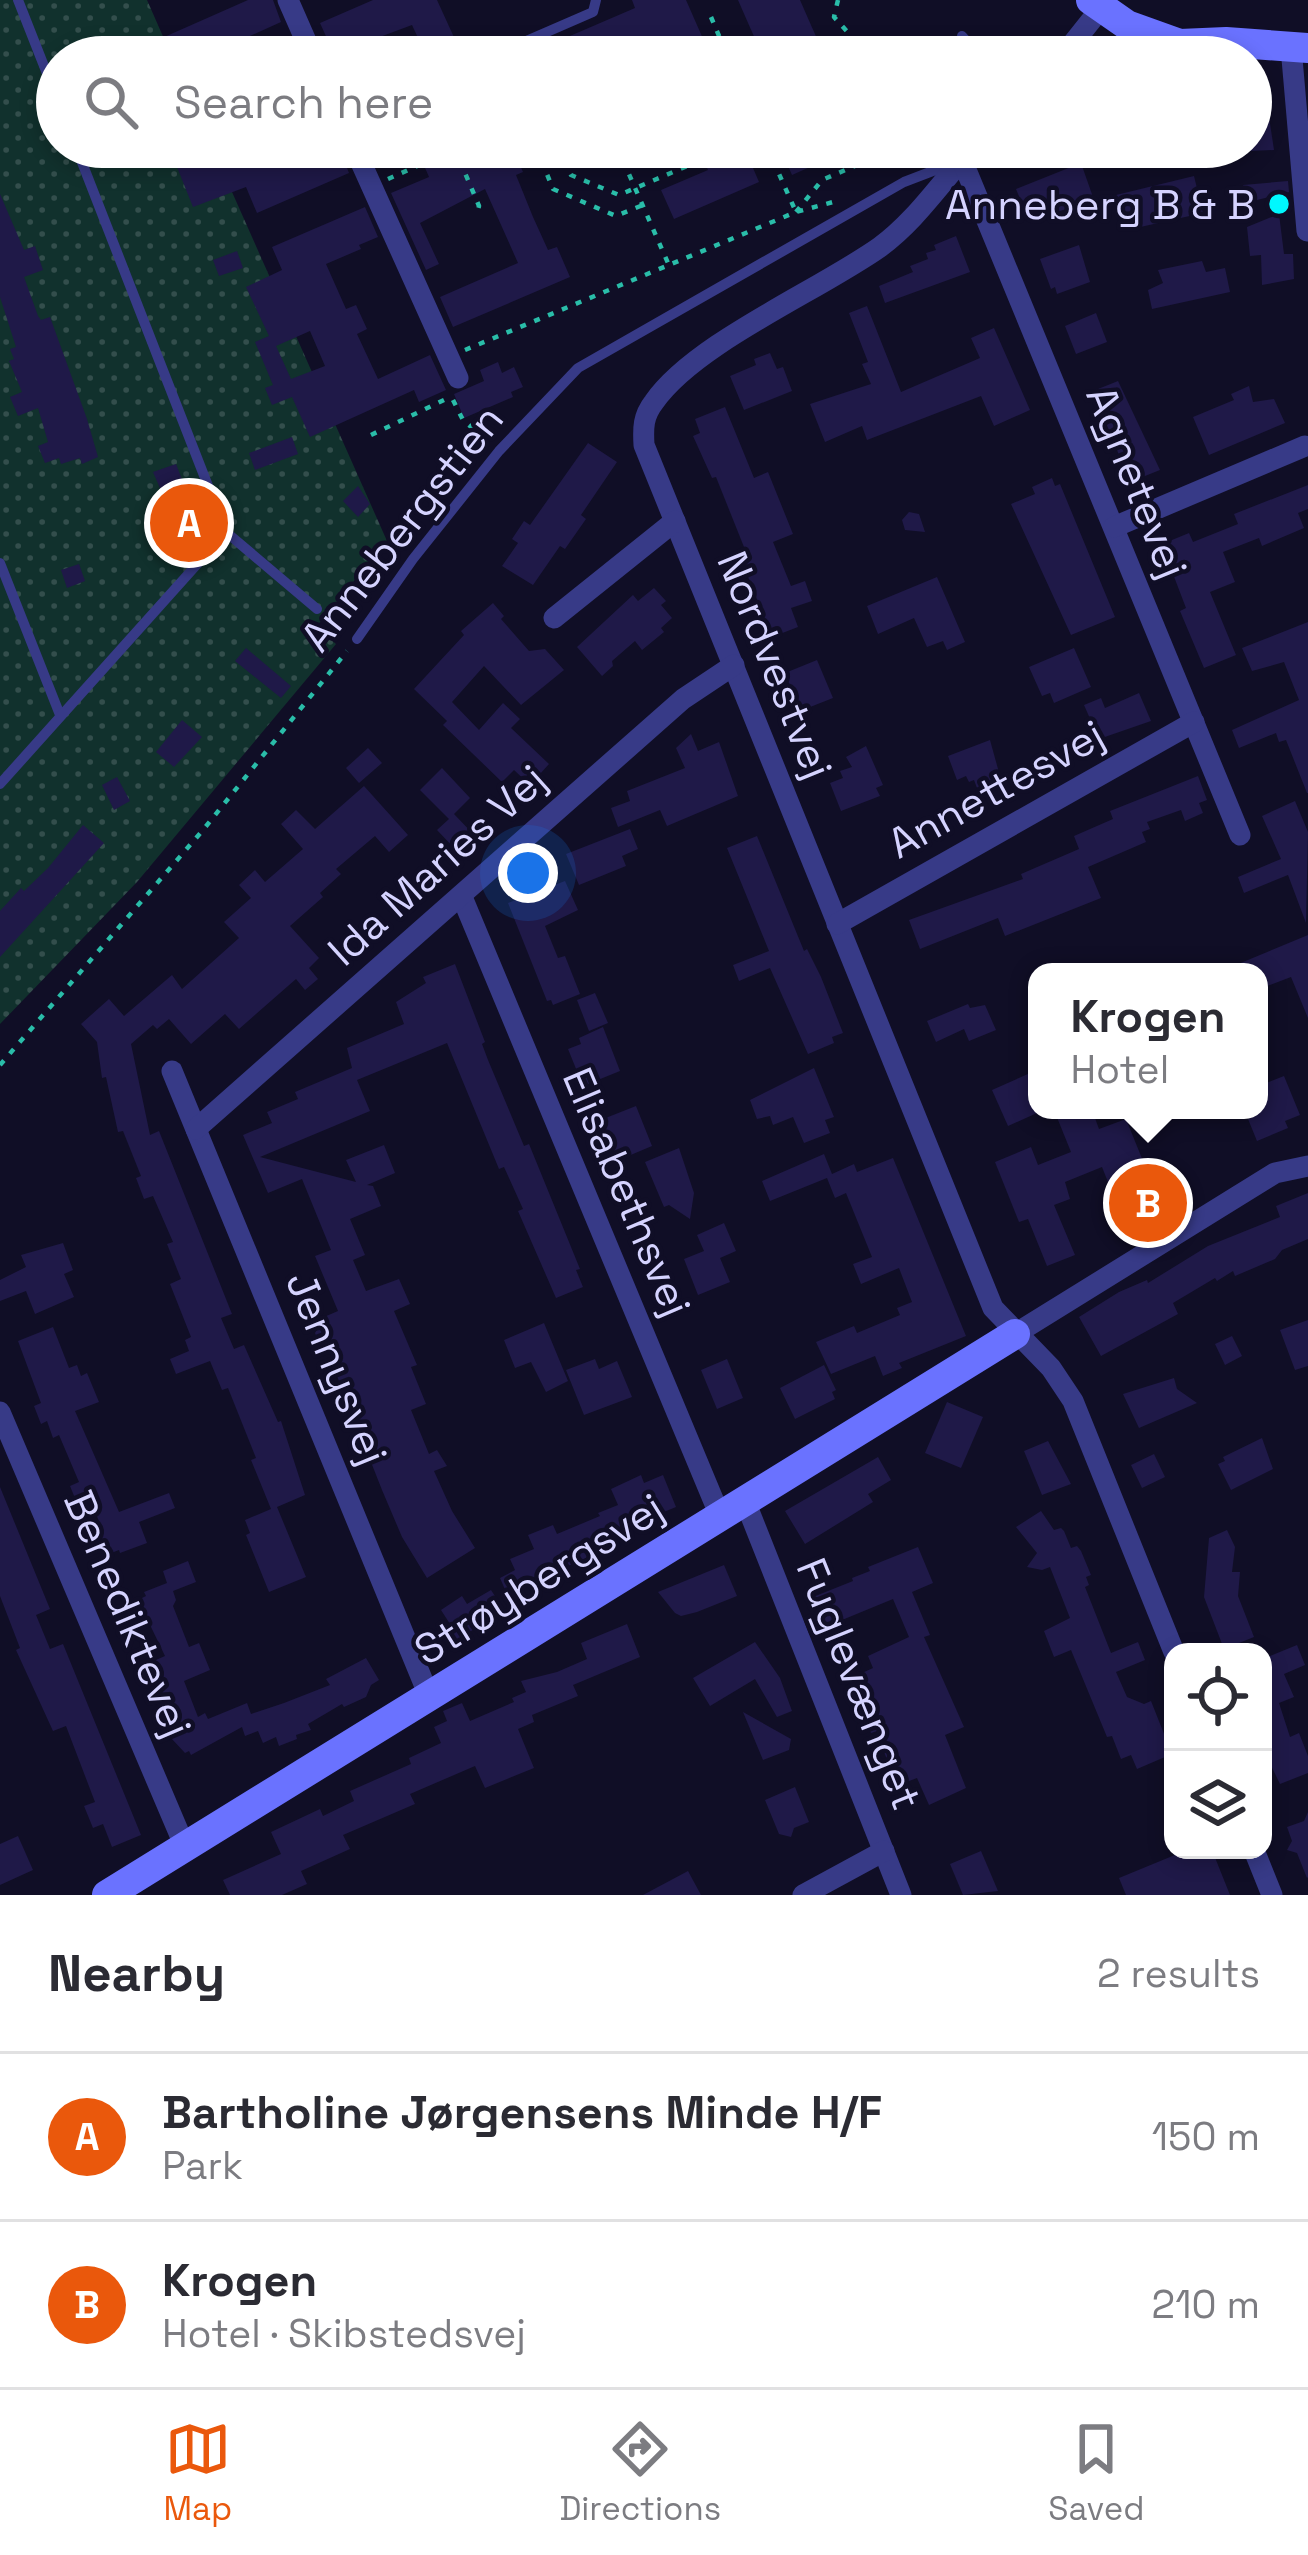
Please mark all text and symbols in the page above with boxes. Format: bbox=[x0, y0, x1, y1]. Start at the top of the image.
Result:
search box bbox=[36, 36, 1272, 168]
icon: search bbox=[78, 69, 144, 135]
text: Search here bbox=[174, 74, 433, 131]
place label: Anneberg B & B bbox=[945, 178, 1255, 231]
marker: Anneberg B & B bbox=[1266, 191, 1292, 217]
street label: Agnetevej bbox=[1074, 378, 1200, 586]
street label: Annebergstien bbox=[289, 394, 515, 662]
pin: A bbox=[150, 478, 228, 568]
street label: Nordvestvej bbox=[705, 544, 845, 786]
street label: Annettesvej bbox=[879, 708, 1113, 870]
street label: Ida Maries Vej bbox=[317, 753, 557, 977]
your location bbox=[498, 843, 558, 903]
popup bbox=[1028, 963, 1268, 1119]
text: Krogen bbox=[1070, 988, 1226, 1045]
text: Hotel bbox=[1070, 1045, 1169, 1094]
street label: Elisabethsvej bbox=[551, 1060, 703, 1324]
pin: B bbox=[1109, 1158, 1187, 1248]
street label: Jennysvej bbox=[274, 1264, 400, 1472]
street label: Strøybergsvej bbox=[404, 1481, 674, 1677]
street label: Benediktevej bbox=[52, 1483, 204, 1745]
street label: Fuglevænget bbox=[785, 1550, 933, 1818]
map controls bbox=[1164, 1643, 1272, 1859]
button: locate bbox=[1164, 1643, 1272, 1751]
button: layers bbox=[1164, 1751, 1272, 1859]
text: Nearby bbox=[48, 1941, 225, 2006]
text: 2 results bbox=[1097, 1949, 1260, 1998]
text: Bartholine Jørgensens Minde H/F bbox=[162, 2084, 882, 2141]
text: A bbox=[75, 2112, 99, 2161]
text: 150 m bbox=[1152, 2112, 1260, 2161]
text: Park bbox=[162, 2141, 243, 2190]
text: Krogen bbox=[162, 2252, 317, 2309]
text: B bbox=[74, 2280, 100, 2329]
text: 210 m bbox=[1152, 2280, 1260, 2329]
text: Hotel · Skibstedsvej bbox=[162, 2309, 526, 2358]
tab: Map bbox=[164, 2416, 232, 2530]
tab: Directions bbox=[559, 2416, 721, 2530]
tab: Saved bbox=[1048, 2416, 1144, 2530]

